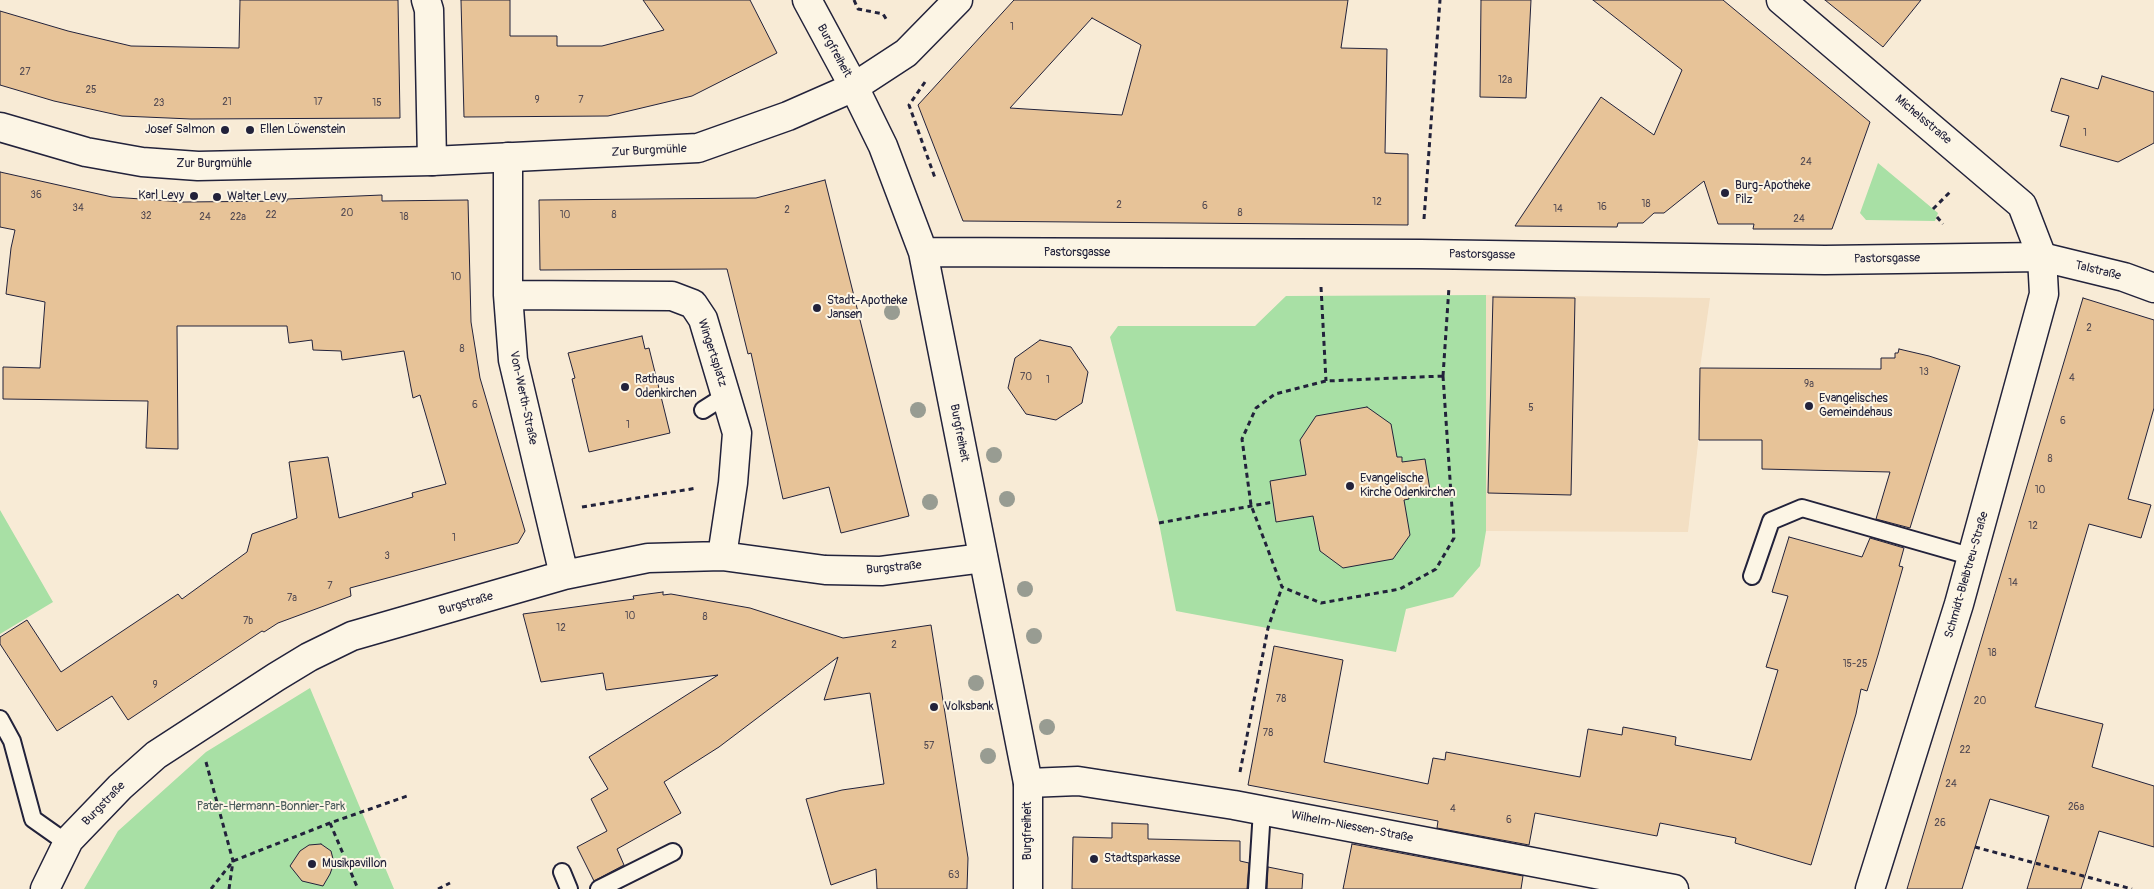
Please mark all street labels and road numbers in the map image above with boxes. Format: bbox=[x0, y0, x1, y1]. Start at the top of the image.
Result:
street label: Burgfreiheit bbox=[813, 22, 855, 80]
street label: Michelsstraße bbox=[1892, 92, 1954, 148]
street label: Zur Burgmühle bbox=[611, 142, 687, 160]
street label: Zur Burgmühle bbox=[176, 157, 252, 171]
street label: Pastorsgasse bbox=[1044, 246, 1110, 260]
street label: Pastorsgasse bbox=[1449, 247, 1515, 263]
street label: Pastorsgasse bbox=[1854, 251, 1920, 267]
street label: Talstraße bbox=[2074, 258, 2122, 284]
street label: Wingertsplatz bbox=[694, 317, 730, 389]
street label: Von-Werth-Straße bbox=[506, 350, 540, 446]
street label: Burgfreiheit bbox=[946, 403, 972, 463]
street label: Schmidt-Bleibtreu-Straße bbox=[1942, 510, 1992, 640]
street label: Burgstraße bbox=[866, 558, 922, 578]
street label: Burgstraße bbox=[437, 589, 495, 619]
street label: Burgstraße bbox=[79, 779, 129, 829]
street label: Burgfreiheit bbox=[1021, 802, 1035, 860]
street label: Wilhelm-Niessen-Straße bbox=[1290, 808, 1414, 846]

